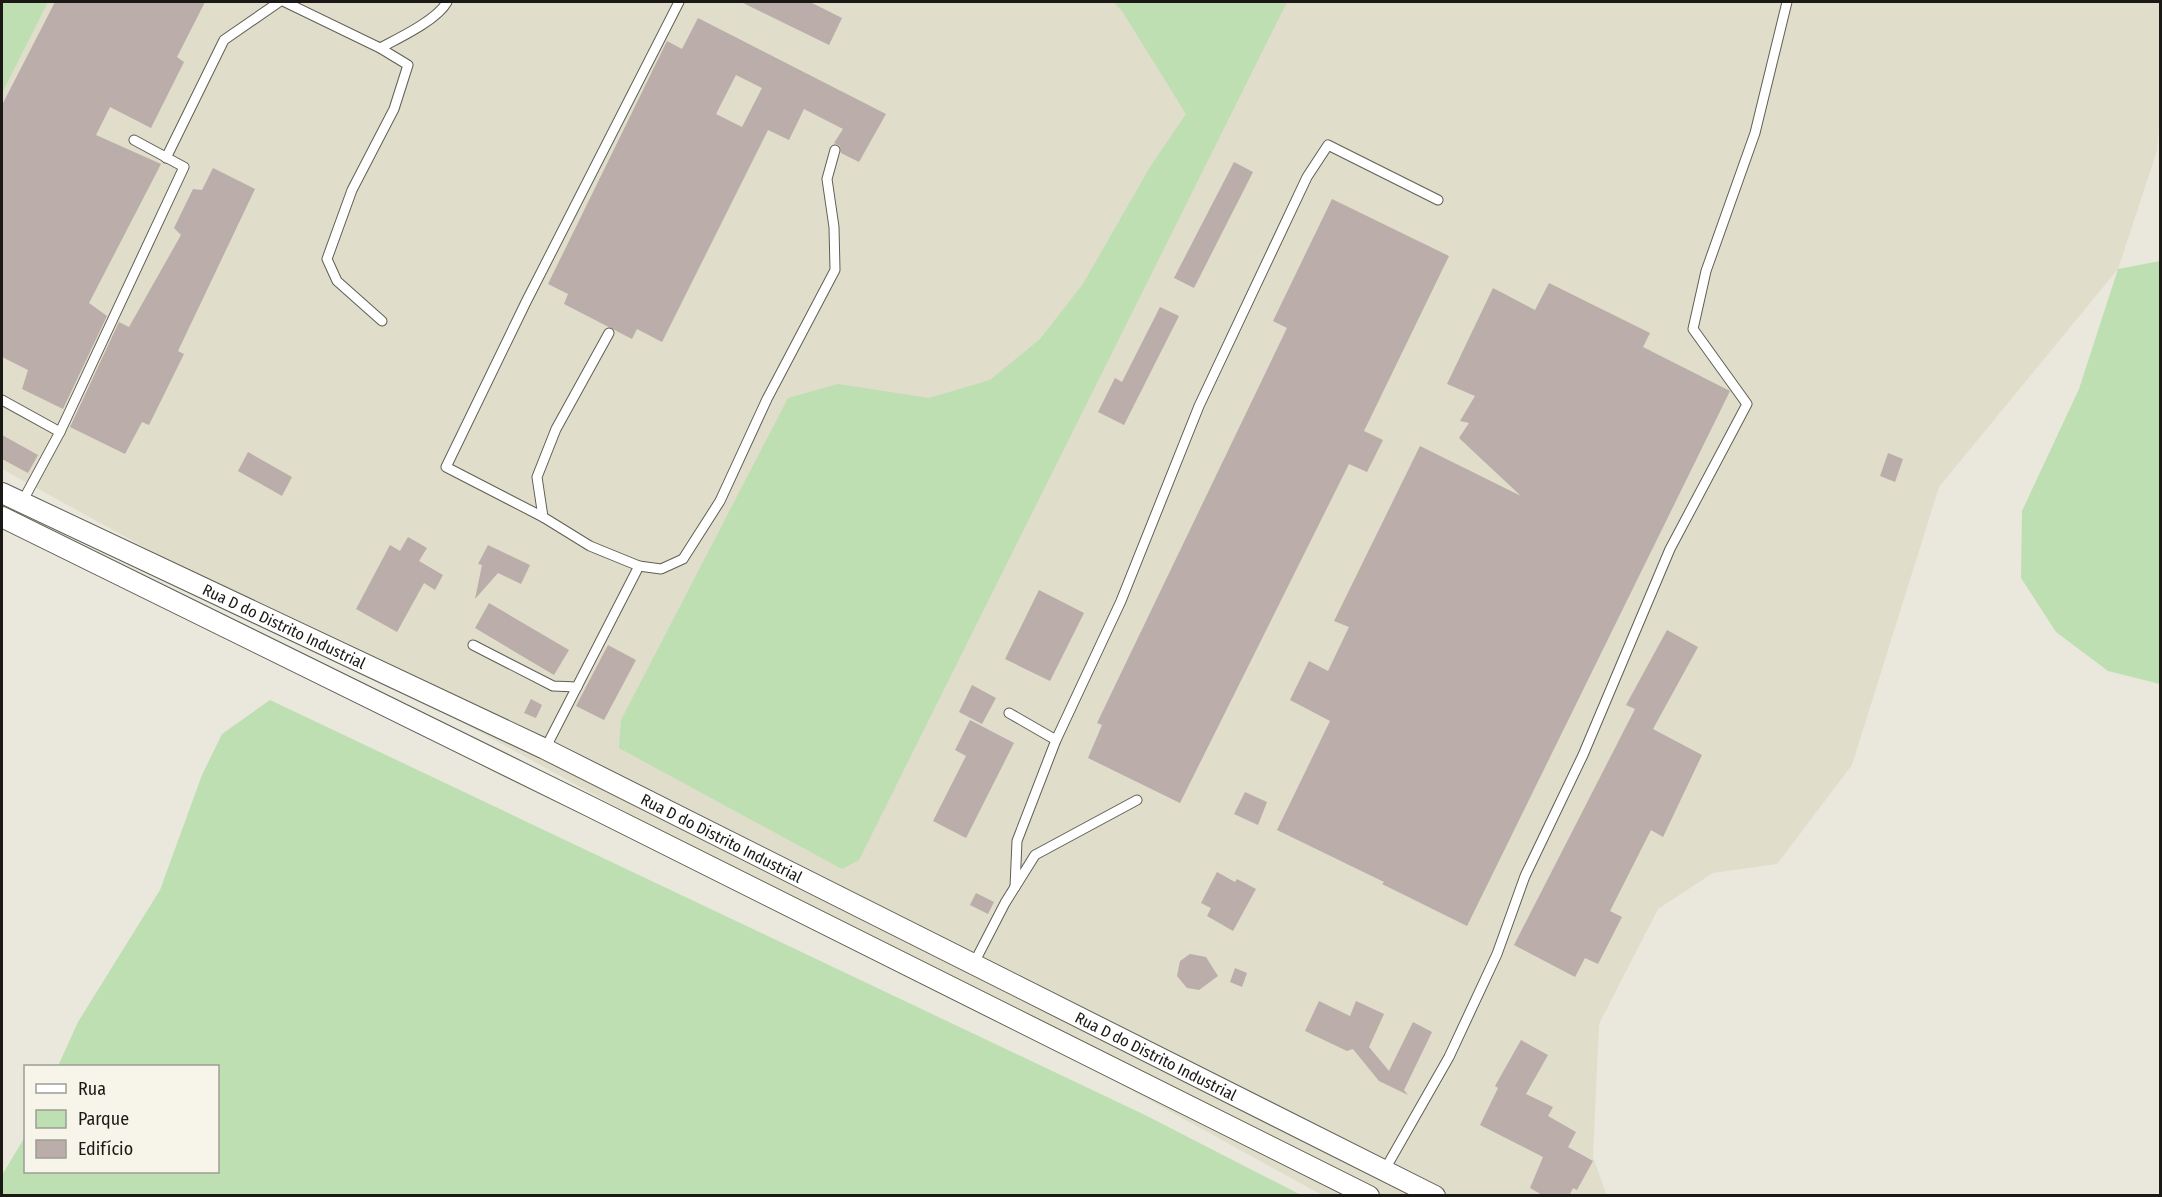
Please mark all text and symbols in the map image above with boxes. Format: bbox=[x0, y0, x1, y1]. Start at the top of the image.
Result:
street label: Rua D do Distrito Industrial bbox=[199, 580, 369, 673]
street label: Rua D do Distrito Industrial bbox=[638, 790, 805, 887]
street label: Rua D do Distrito Industrial bbox=[1072, 1008, 1240, 1105]
legend bbox=[24, 1065, 219, 1173]
text: Rua bbox=[78, 1078, 106, 1100]
text: Parque bbox=[78, 1108, 129, 1130]
text: Edifício bbox=[78, 1138, 133, 1160]

